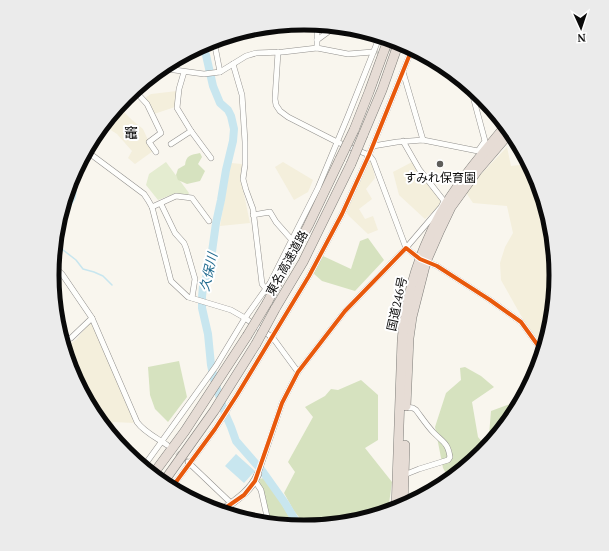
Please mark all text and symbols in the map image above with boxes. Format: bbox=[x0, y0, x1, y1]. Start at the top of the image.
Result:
north arrow bbox=[561, 8, 601, 48]
text: N bbox=[576, 31, 586, 45]
district label: 竈 bbox=[124, 123, 138, 142]
marker: すみれ保育園 bbox=[435, 159, 445, 169]
place label: すみれ保育園 bbox=[404, 170, 476, 185]
street label: 東名高速道路 bbox=[263, 228, 311, 298]
water label: 久保川 bbox=[195, 249, 222, 293]
street label: 国道246号 bbox=[383, 275, 410, 332]

